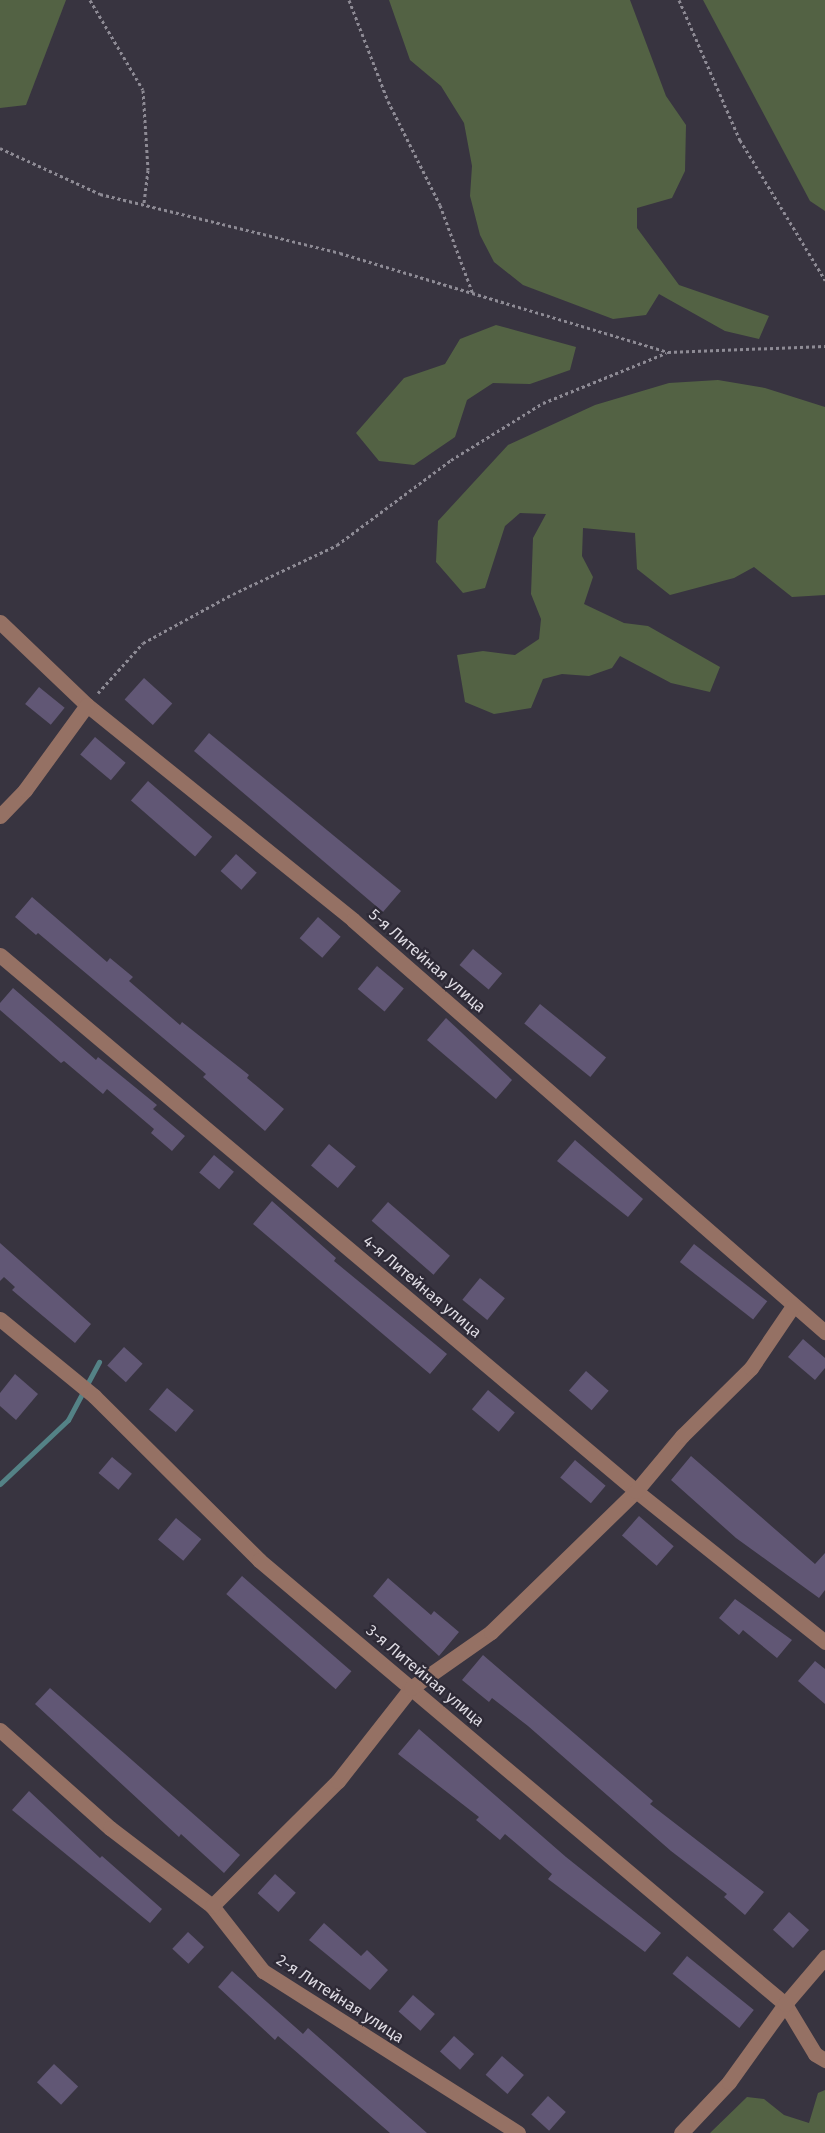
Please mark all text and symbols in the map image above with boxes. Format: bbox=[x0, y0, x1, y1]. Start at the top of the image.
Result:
street label: 5-я Литейная улица bbox=[365, 905, 489, 1017]
street label: 4-я Литейная улица bbox=[359, 1232, 485, 1342]
street label: 3-я Литейная улица bbox=[362, 1621, 488, 1731]
street label: 2-я Литейная улица bbox=[273, 1951, 407, 2047]

